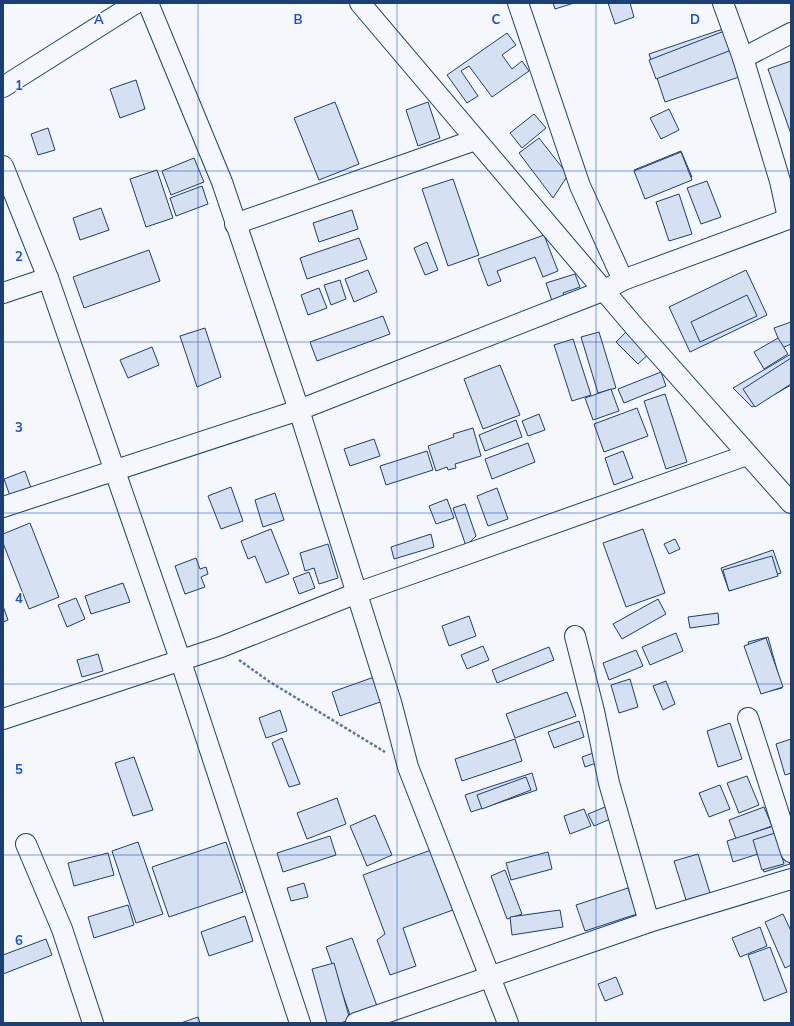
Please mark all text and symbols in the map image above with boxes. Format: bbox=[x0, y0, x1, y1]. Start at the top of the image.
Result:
text: A bbox=[94, 11, 104, 27]
text: B bbox=[294, 11, 303, 27]
text: C bbox=[492, 11, 501, 27]
text: D bbox=[690, 11, 700, 27]
text: 1 bbox=[15, 77, 23, 93]
text: 2 bbox=[15, 248, 23, 264]
text: 3 bbox=[15, 419, 23, 435]
text: 4 bbox=[15, 590, 23, 606]
text: 5 bbox=[15, 761, 23, 777]
text: 6 bbox=[15, 932, 23, 948]

